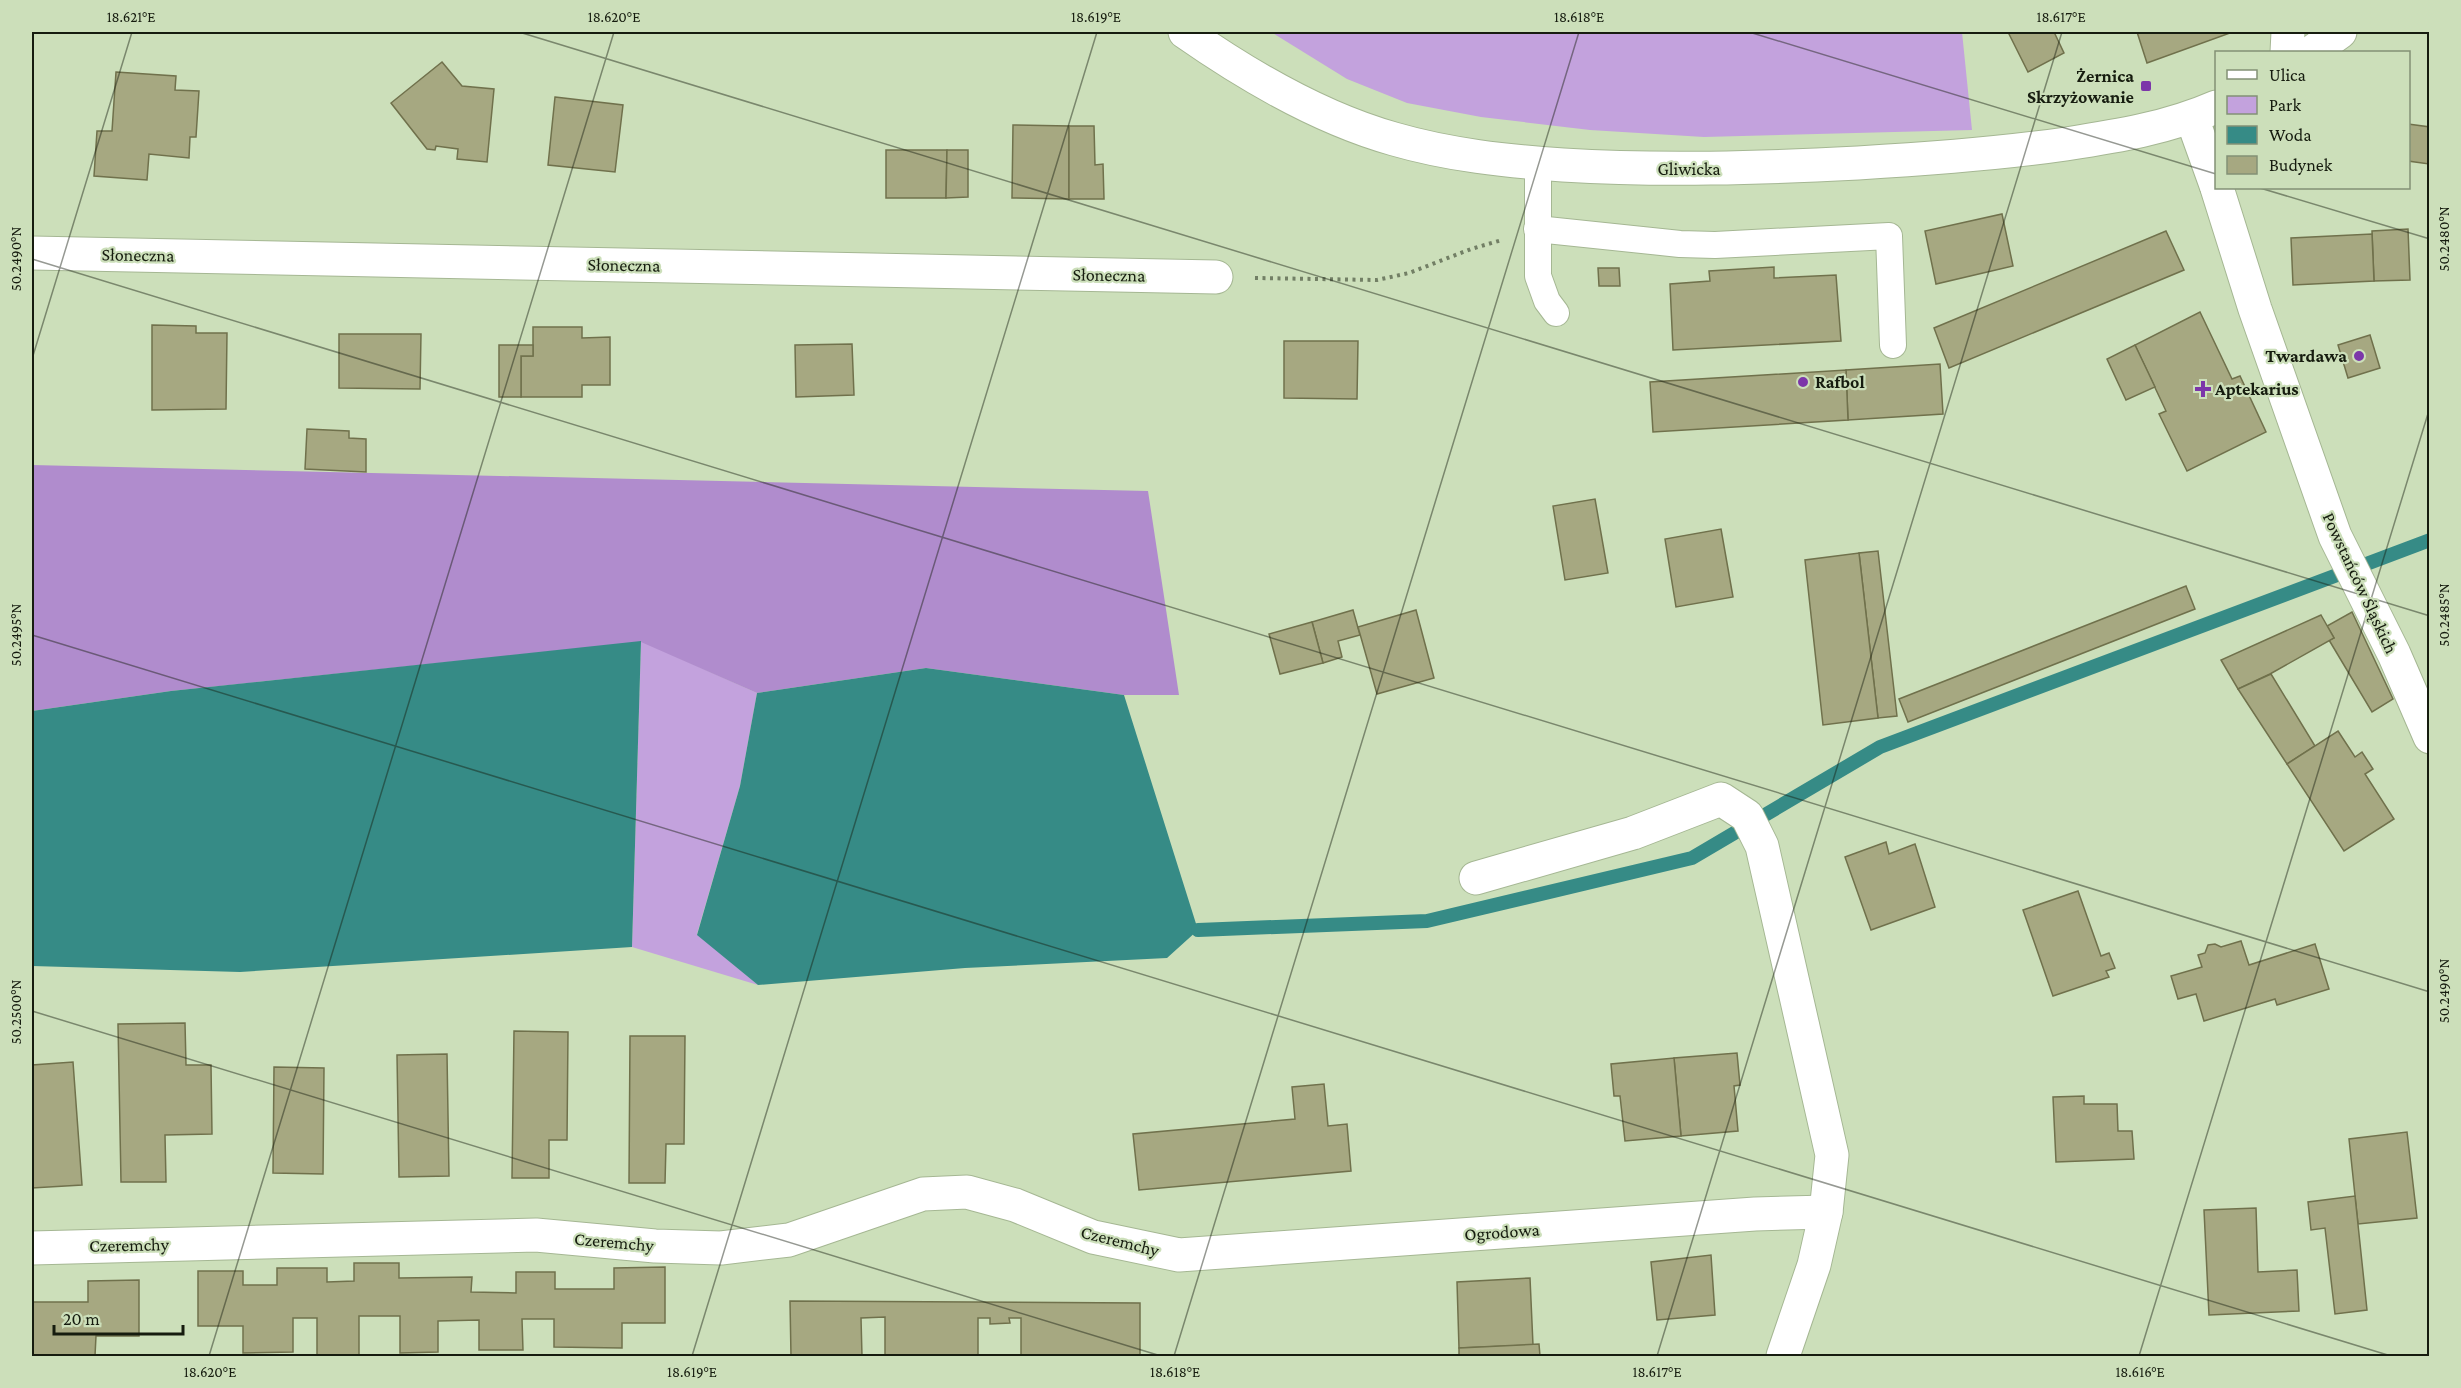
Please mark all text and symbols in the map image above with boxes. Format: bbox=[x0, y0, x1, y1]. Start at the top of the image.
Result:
text: 18.621°E bbox=[107, 9, 155, 25]
text: 18.620°E bbox=[588, 9, 640, 25]
text: 18.619°E bbox=[1071, 9, 1121, 25]
text: 18.618°E bbox=[1554, 9, 1604, 25]
text: 18.617°E bbox=[2036, 9, 2086, 25]
legend bbox=[2215, 51, 2410, 189]
text: Ulica bbox=[2269, 65, 2306, 85]
place label: Żernica Skrzyżowanie bbox=[2027, 66, 2134, 107]
marker: Żernica Skrzyżowanie bbox=[2139, 79, 2153, 93]
text: Park bbox=[2269, 95, 2301, 115]
text: Woda bbox=[2269, 125, 2312, 145]
text: Budynek bbox=[2269, 155, 2333, 175]
street label: Gliwicka bbox=[1657, 159, 1721, 179]
text: 50.2480°N bbox=[2436, 206, 2452, 272]
text: 50.2490°N bbox=[8, 227, 24, 291]
street label: Słoneczna bbox=[101, 244, 175, 266]
street label: Słoneczna bbox=[587, 254, 661, 276]
street label: Słoneczna bbox=[1072, 264, 1146, 286]
place label: Twardawa bbox=[2265, 346, 2347, 366]
marker: Twardawa bbox=[2352, 349, 2366, 363]
place label: Rafbol bbox=[1815, 372, 1865, 392]
marker: Rafbol bbox=[1796, 375, 1810, 389]
place label: Aptekarius bbox=[2214, 379, 2299, 399]
marker: Aptekarius bbox=[2196, 382, 2210, 396]
street label: Powstańców Śląskich bbox=[2319, 509, 2402, 657]
text: 50.2485°N bbox=[2436, 583, 2452, 647]
text: 50.2495°N bbox=[8, 603, 24, 666]
text: 50.2490°N bbox=[2436, 959, 2452, 1023]
text: 50.2500°N bbox=[8, 979, 24, 1044]
street label: Ogrodowa bbox=[1464, 1219, 1540, 1245]
street label: Czeremchy bbox=[1079, 1222, 1162, 1261]
street label: Czeremchy bbox=[573, 1229, 655, 1256]
street label: Czeremchy bbox=[89, 1234, 170, 1256]
scale bar bbox=[54, 1298, 183, 1336]
text: 20 m bbox=[63, 1309, 100, 1329]
text: 18.620°E bbox=[184, 1364, 236, 1380]
text: 18.619°E bbox=[667, 1364, 717, 1380]
text: 18.618°E bbox=[1150, 1364, 1200, 1380]
text: 18.617°E bbox=[1632, 1364, 1682, 1380]
text: 18.616°E bbox=[2115, 1364, 2165, 1380]

